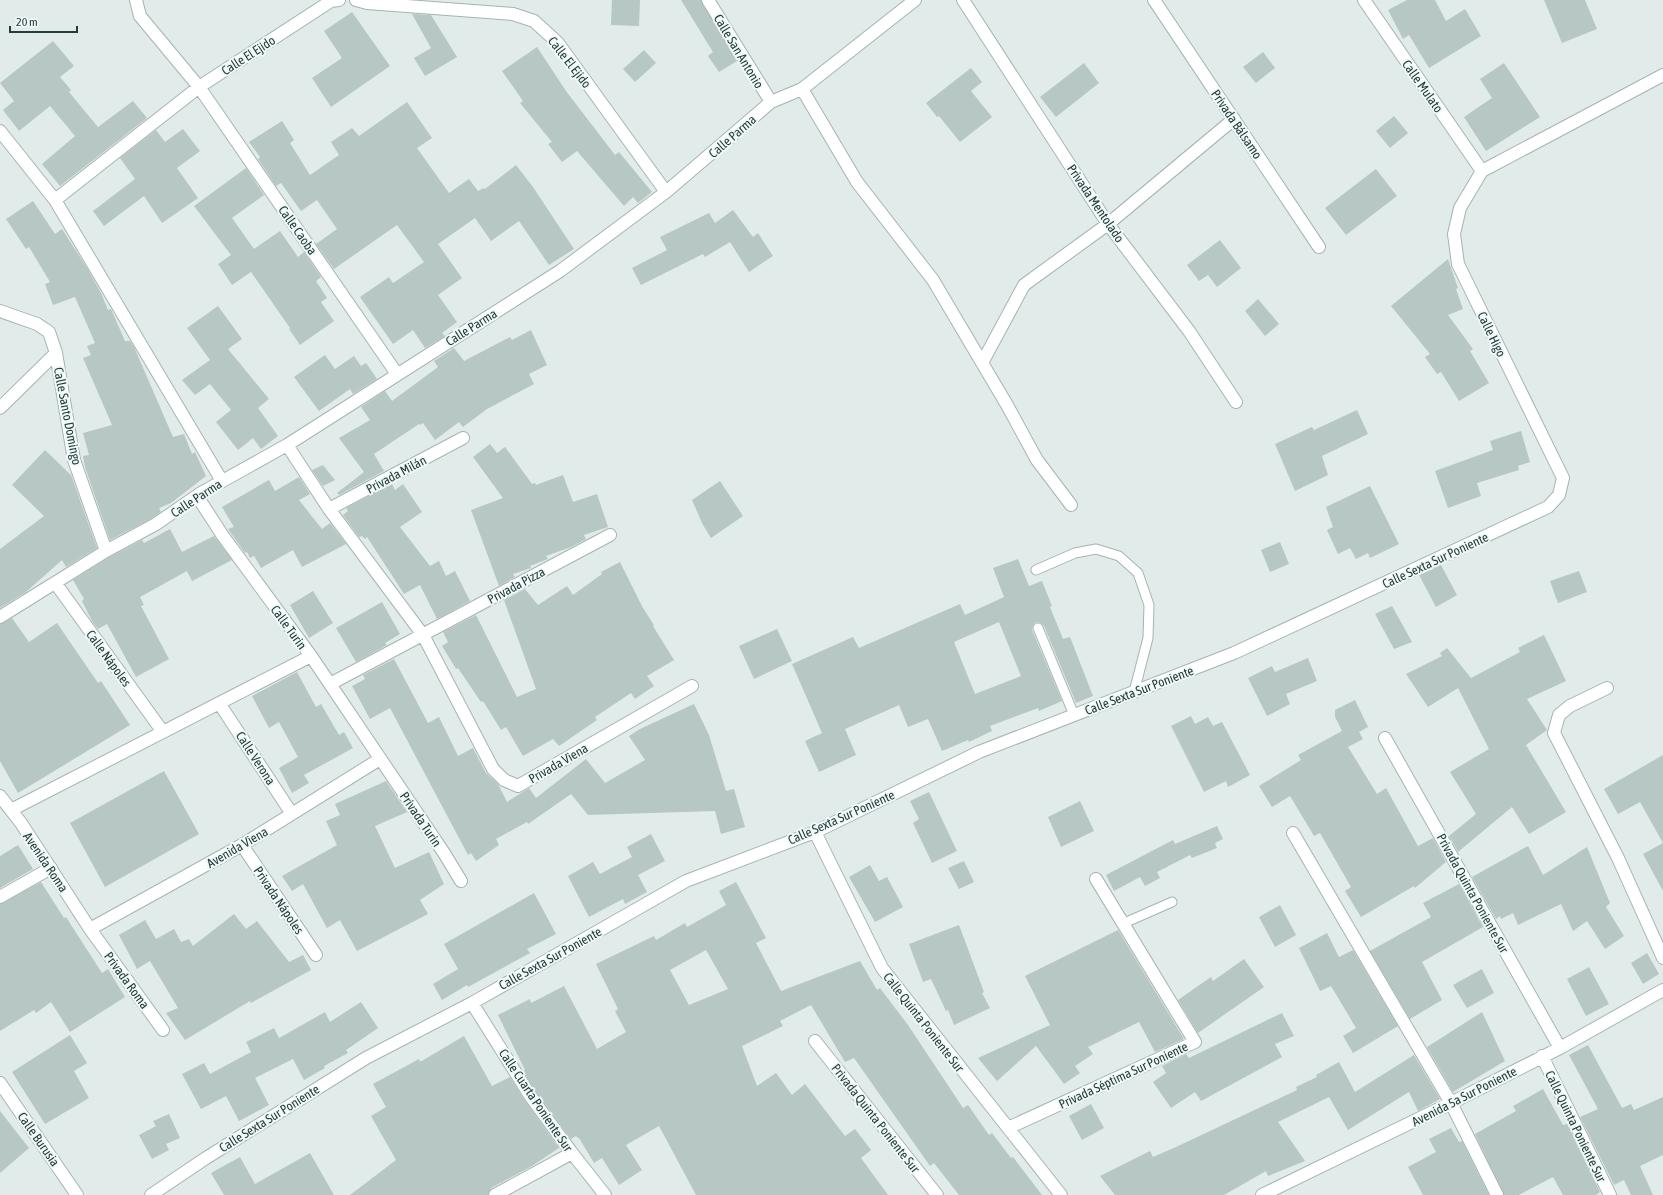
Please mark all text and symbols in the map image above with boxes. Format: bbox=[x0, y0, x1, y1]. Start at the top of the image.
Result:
scale bar bbox=[10, 8, 77, 34]
street label: Calle San Antonio bbox=[711, 12, 767, 91]
text: 20 m bbox=[16, 15, 38, 29]
street label: Calle El Ejido bbox=[219, 33, 278, 78]
street label: Calle El Ejido bbox=[545, 34, 594, 91]
street label: Calle Mulato bbox=[1399, 57, 1446, 115]
street label: Privada Bálsamo bbox=[1208, 87, 1265, 162]
street label: Calle Parma bbox=[706, 112, 759, 161]
street label: Privada Mentolado bbox=[1064, 161, 1127, 245]
street label: Calle Caoba bbox=[275, 203, 320, 258]
street label: Calle Parma bbox=[443, 306, 500, 349]
street label: Calle Higo bbox=[1474, 309, 1509, 359]
street label: Calle Santo Domingo bbox=[51, 366, 84, 466]
street label: Privada Milán bbox=[364, 452, 429, 497]
street label: Calle Parma bbox=[168, 476, 225, 520]
street label: Calle Sexta Sur Poniente bbox=[1380, 529, 1491, 592]
street label: Privada Pizza bbox=[485, 564, 548, 607]
street label: Calle Turin bbox=[268, 602, 310, 652]
street label: Calle Nápoles bbox=[83, 627, 134, 690]
street label: Calle Sexta Sur Poniente bbox=[1083, 663, 1196, 718]
street label: Calle Verona bbox=[233, 729, 278, 788]
street label: Privada Viena bbox=[526, 740, 591, 786]
street label: Calle Sexta Sur Poniente bbox=[786, 787, 897, 848]
street label: Privada Turin bbox=[397, 789, 444, 850]
street label: Avenida Viena bbox=[204, 824, 271, 871]
street label: Avenida Roma bbox=[20, 830, 71, 895]
street label: Privada Quinta Poniente Sur bbox=[1434, 831, 1512, 956]
street label: Privada Nápoles bbox=[250, 864, 307, 937]
street label: Calle Sexta Sur Poniente bbox=[496, 924, 604, 993]
street label: Privada Roma bbox=[101, 949, 152, 1012]
street label: Calle Quinta Poniente Sur bbox=[880, 970, 967, 1075]
street label: Privada Séptima Sur Poniente bbox=[1056, 1039, 1190, 1112]
street label: Calle Cuarta Poniente Sur bbox=[496, 1046, 576, 1155]
street label: Privada Quinta Poniente Sur bbox=[828, 1061, 923, 1176]
street label: Avenida 5a Sur Poniente bbox=[1409, 1064, 1519, 1129]
street label: Calle Quinta Poniente Sur bbox=[1542, 1068, 1609, 1184]
street label: Calle Sexta Sur Poniente bbox=[216, 1082, 322, 1155]
street label: Calle Burusia bbox=[15, 1109, 63, 1169]

